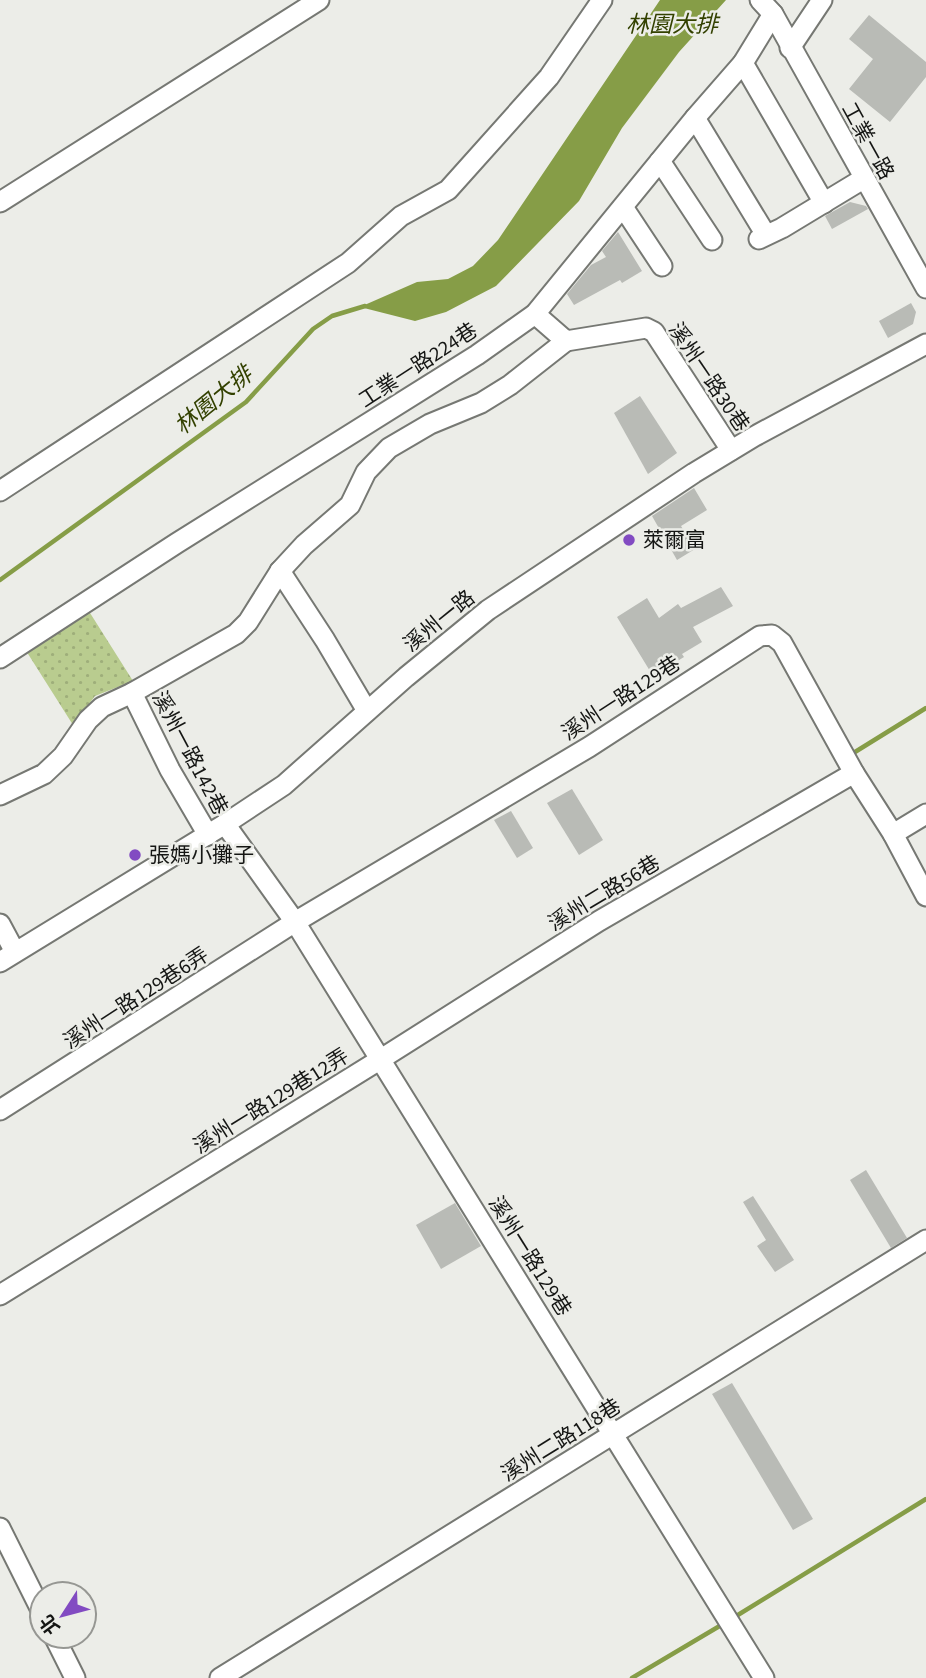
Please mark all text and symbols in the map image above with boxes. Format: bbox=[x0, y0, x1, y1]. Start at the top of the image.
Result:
water label: 林園大排 bbox=[626, 8, 721, 41]
street label: 工業一路 bbox=[835, 97, 901, 185]
street label: 工業一路224巷 bbox=[353, 315, 483, 415]
street label: 溪州一路30巷 bbox=[661, 316, 757, 438]
water label: 林園大排 bbox=[167, 357, 262, 442]
place label: 萊爾富 bbox=[643, 525, 706, 555]
marker: 萊爾富 bbox=[621, 532, 637, 548]
street label: 溪州一路 bbox=[397, 583, 481, 659]
street label: 溪州一路129巷 bbox=[556, 648, 686, 748]
street label: 溪州一路142巷 bbox=[145, 686, 235, 820]
place label: 張媽小攤子 bbox=[149, 840, 254, 870]
marker: 張媽小攤子 bbox=[127, 847, 143, 863]
street label: 溪州二路56巷 bbox=[542, 848, 666, 938]
street label: 溪州一路129巷6弄 bbox=[57, 940, 215, 1056]
street label: 溪州一路129巷12弄 bbox=[187, 1041, 355, 1161]
street label: 溪州一路129巷 bbox=[481, 1190, 579, 1322]
street label: 溪州二路118巷 bbox=[495, 1391, 627, 1489]
north arrow bbox=[28, 1580, 98, 1650]
text: 北 bbox=[34, 1608, 67, 1640]

